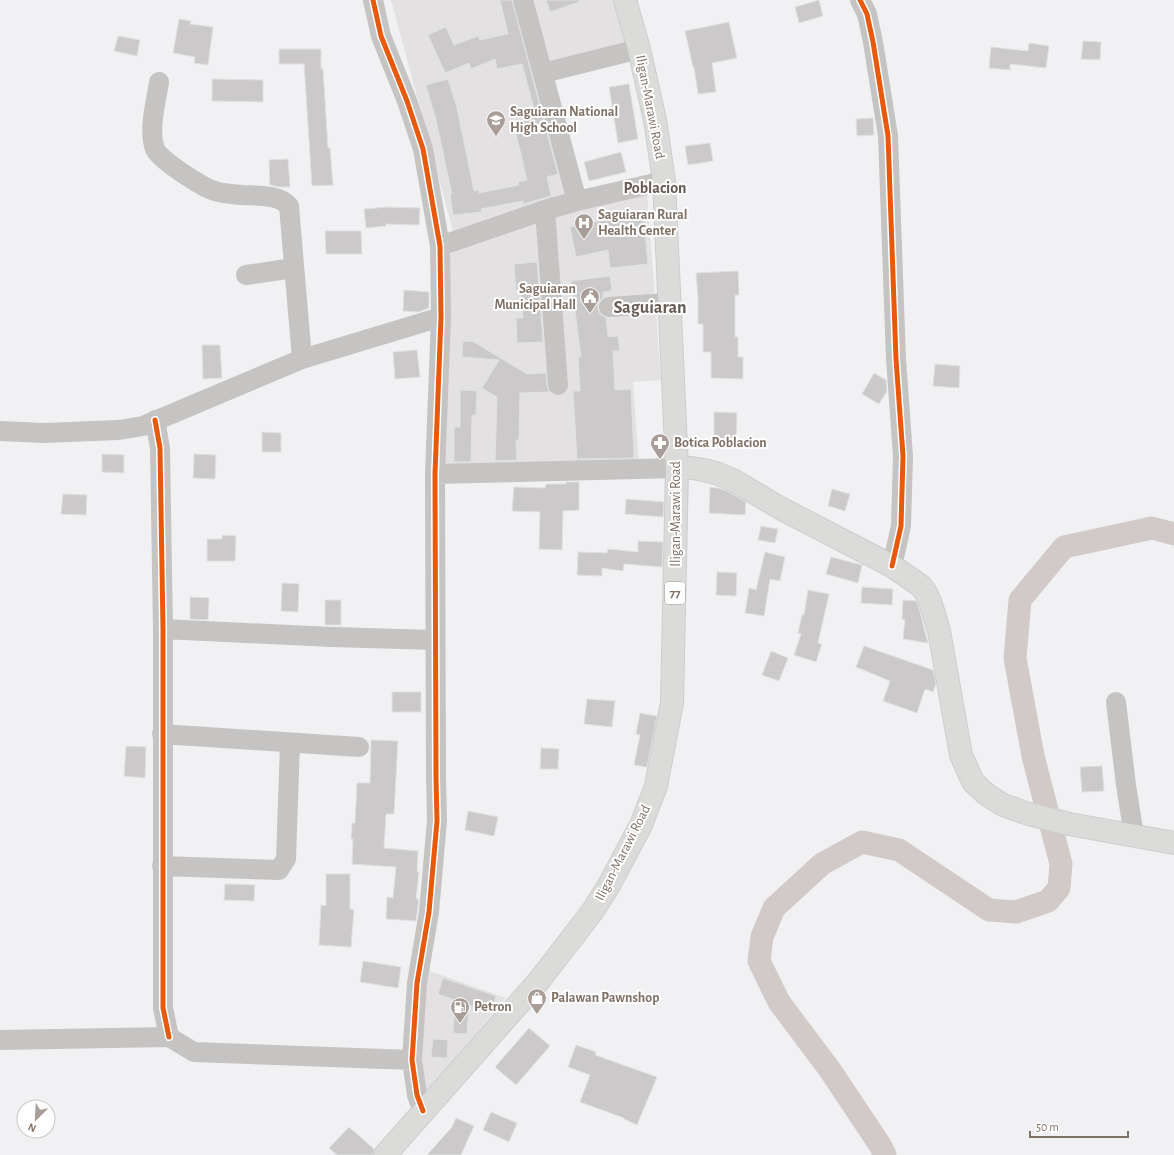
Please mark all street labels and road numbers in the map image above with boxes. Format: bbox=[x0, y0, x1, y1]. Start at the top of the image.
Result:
street label: Iligan-Marawi Road bbox=[633, 54, 667, 160]
street label: Iligan-Marawi Road bbox=[669, 461, 683, 567]
road number: 77 bbox=[665, 582, 685, 604]
street label: Iligan-Marawi Road bbox=[593, 803, 653, 903]

